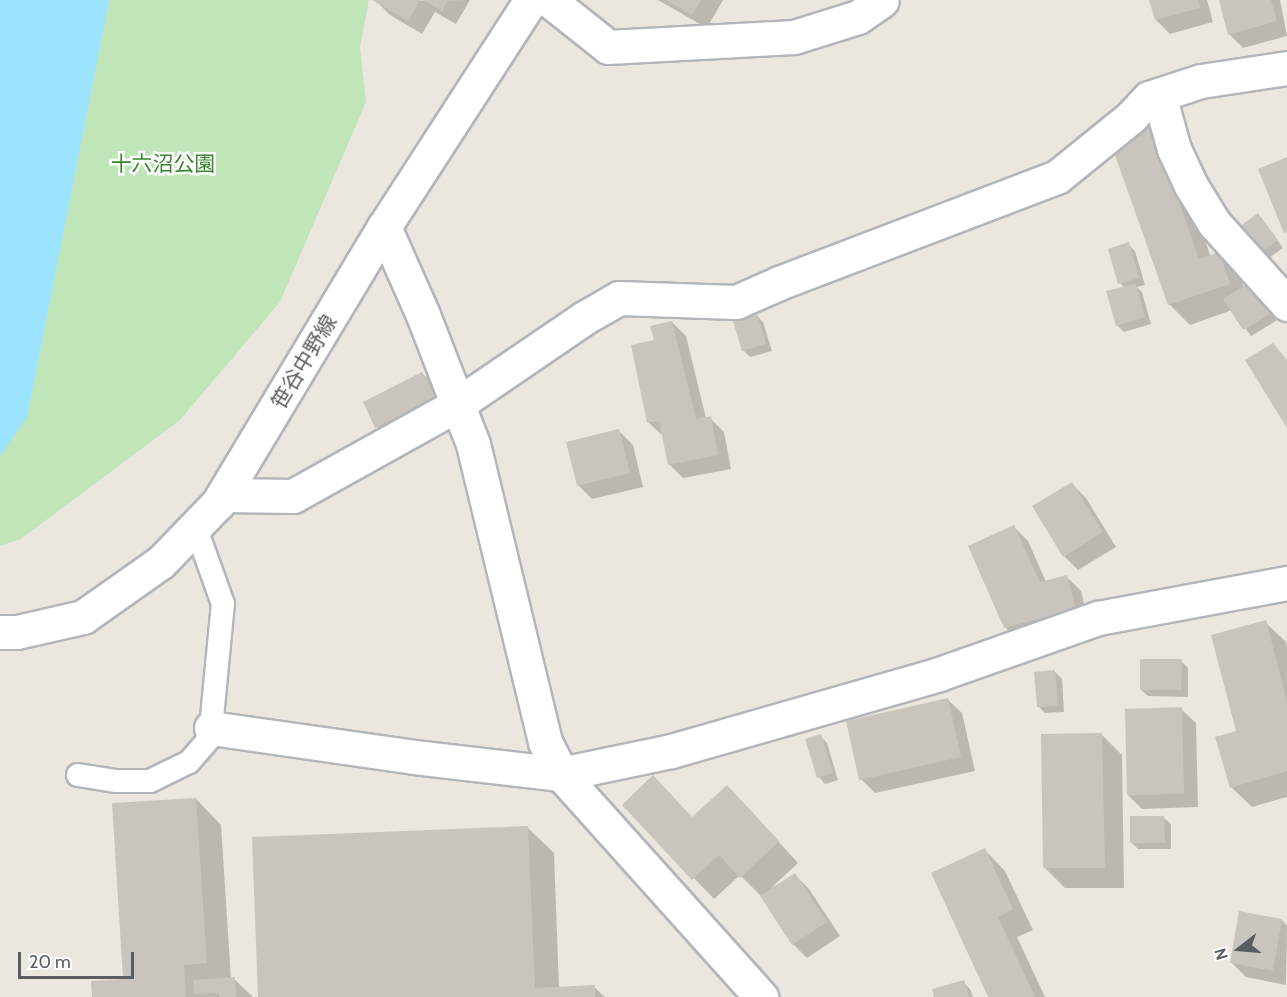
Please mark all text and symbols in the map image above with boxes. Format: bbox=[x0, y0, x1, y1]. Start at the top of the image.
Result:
park label: 十六沼公園 bbox=[111, 151, 215, 177]
street label: 笹谷中野線 bbox=[266, 311, 342, 413]
north arrow bbox=[1209, 919, 1269, 979]
scale bar bbox=[21, 940, 136, 978]
text: N bbox=[1211, 946, 1232, 962]
text: 20 m bbox=[29, 951, 71, 973]

